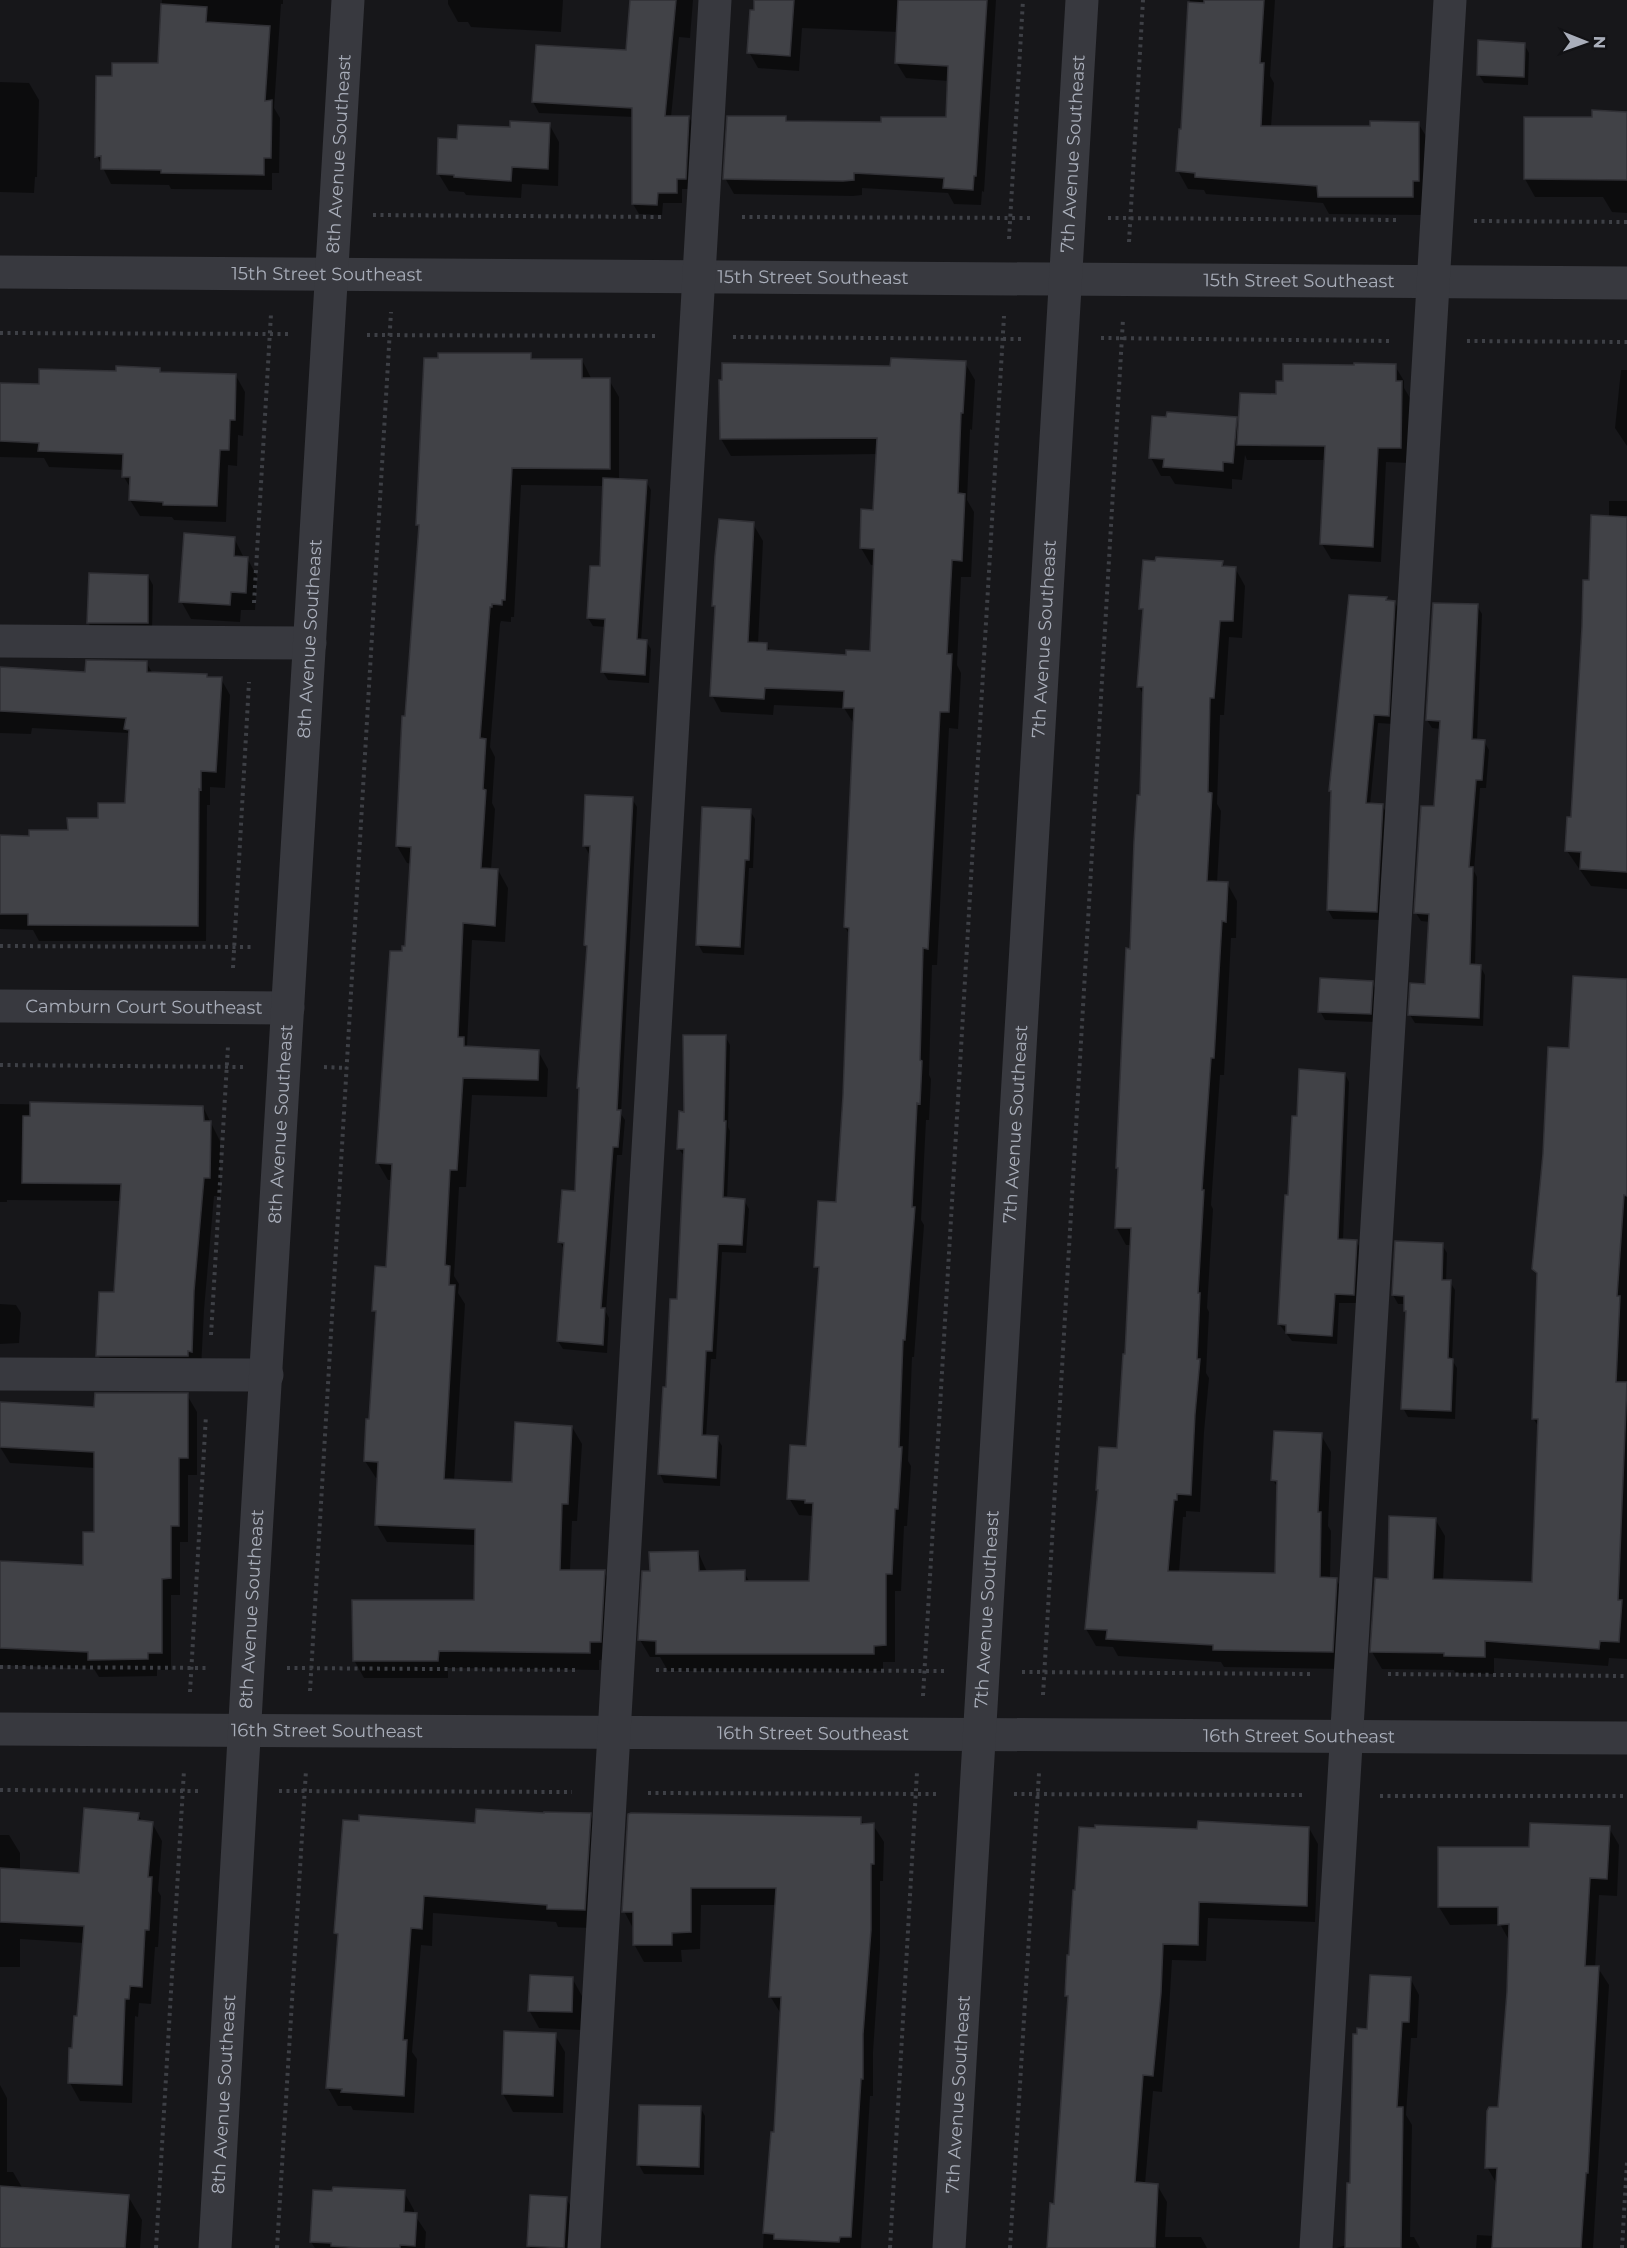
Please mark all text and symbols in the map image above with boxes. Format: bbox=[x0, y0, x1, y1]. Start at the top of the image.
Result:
north arrow bbox=[1555, 12, 1615, 72]
text: N bbox=[1590, 36, 1609, 49]
street label: 8th Avenue Southeast bbox=[322, 53, 356, 254]
street label: 7th Avenue Southeast bbox=[1056, 54, 1090, 253]
street label: 15th Street Southeast bbox=[231, 263, 423, 286]
street label: 15th Street Southeast bbox=[717, 266, 909, 289]
street label: 15th Street Southeast bbox=[1203, 269, 1395, 292]
street label: 8th Avenue Southeast bbox=[293, 538, 327, 739]
street label: 7th Avenue Southeast bbox=[1027, 539, 1061, 739]
street label: Camburn Court Southeast bbox=[25, 995, 263, 1019]
street label: 8th Avenue Southeast bbox=[264, 1024, 298, 1224]
street label: 7th Avenue Southeast bbox=[999, 1024, 1032, 1224]
street label: 8th Avenue Southeast bbox=[235, 1509, 268, 1709]
street label: 7th Avenue Southeast bbox=[970, 1509, 1004, 1709]
street label: 16th Street Southeast bbox=[231, 1719, 423, 1742]
street label: 16th Street Southeast bbox=[717, 1722, 909, 1745]
street label: 16th Street Southeast bbox=[1203, 1725, 1395, 1748]
street label: 8th Avenue Southeast bbox=[207, 1994, 240, 2195]
street label: 7th Avenue Southeast bbox=[941, 1995, 975, 2194]

